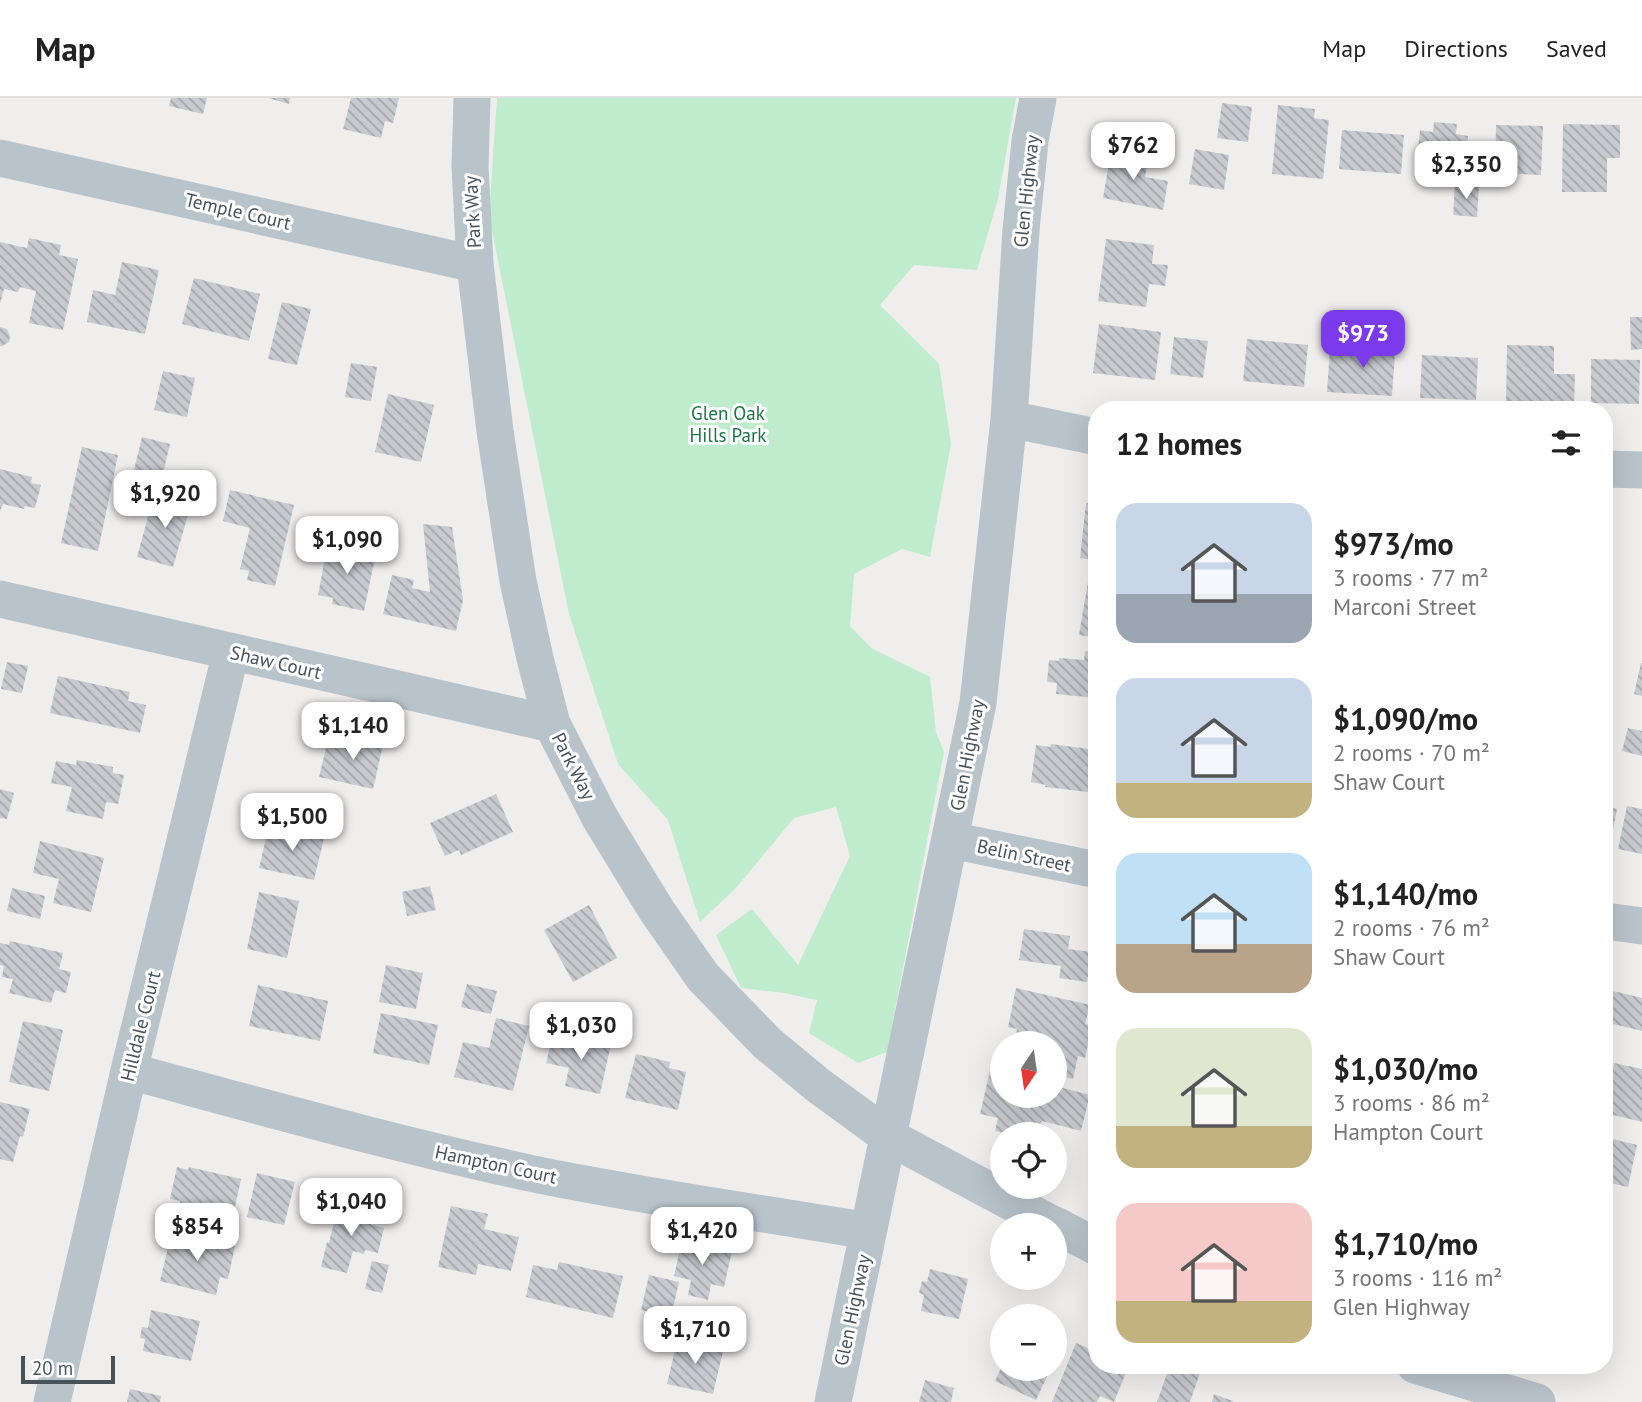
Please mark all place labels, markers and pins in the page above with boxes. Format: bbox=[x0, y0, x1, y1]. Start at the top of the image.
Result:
pin: $762 bbox=[1092, 122, 1174, 182]
pin: $2,350 bbox=[1409, 141, 1523, 201]
pin: $973 bbox=[1322, 310, 1404, 370]
pin: $1,920 bbox=[108, 470, 222, 530]
pin: $1,090 bbox=[290, 517, 404, 576]
pin: $1,140 bbox=[296, 702, 410, 762]
pin: $1,500 bbox=[235, 794, 349, 853]
pin: $1,030 bbox=[524, 1002, 638, 1062]
pin: $1,040 bbox=[294, 1178, 408, 1238]
pin: $854 bbox=[156, 1204, 238, 1263]
pin: $1,420 bbox=[645, 1208, 759, 1267]
pin: $1,710 bbox=[638, 1306, 752, 1366]

